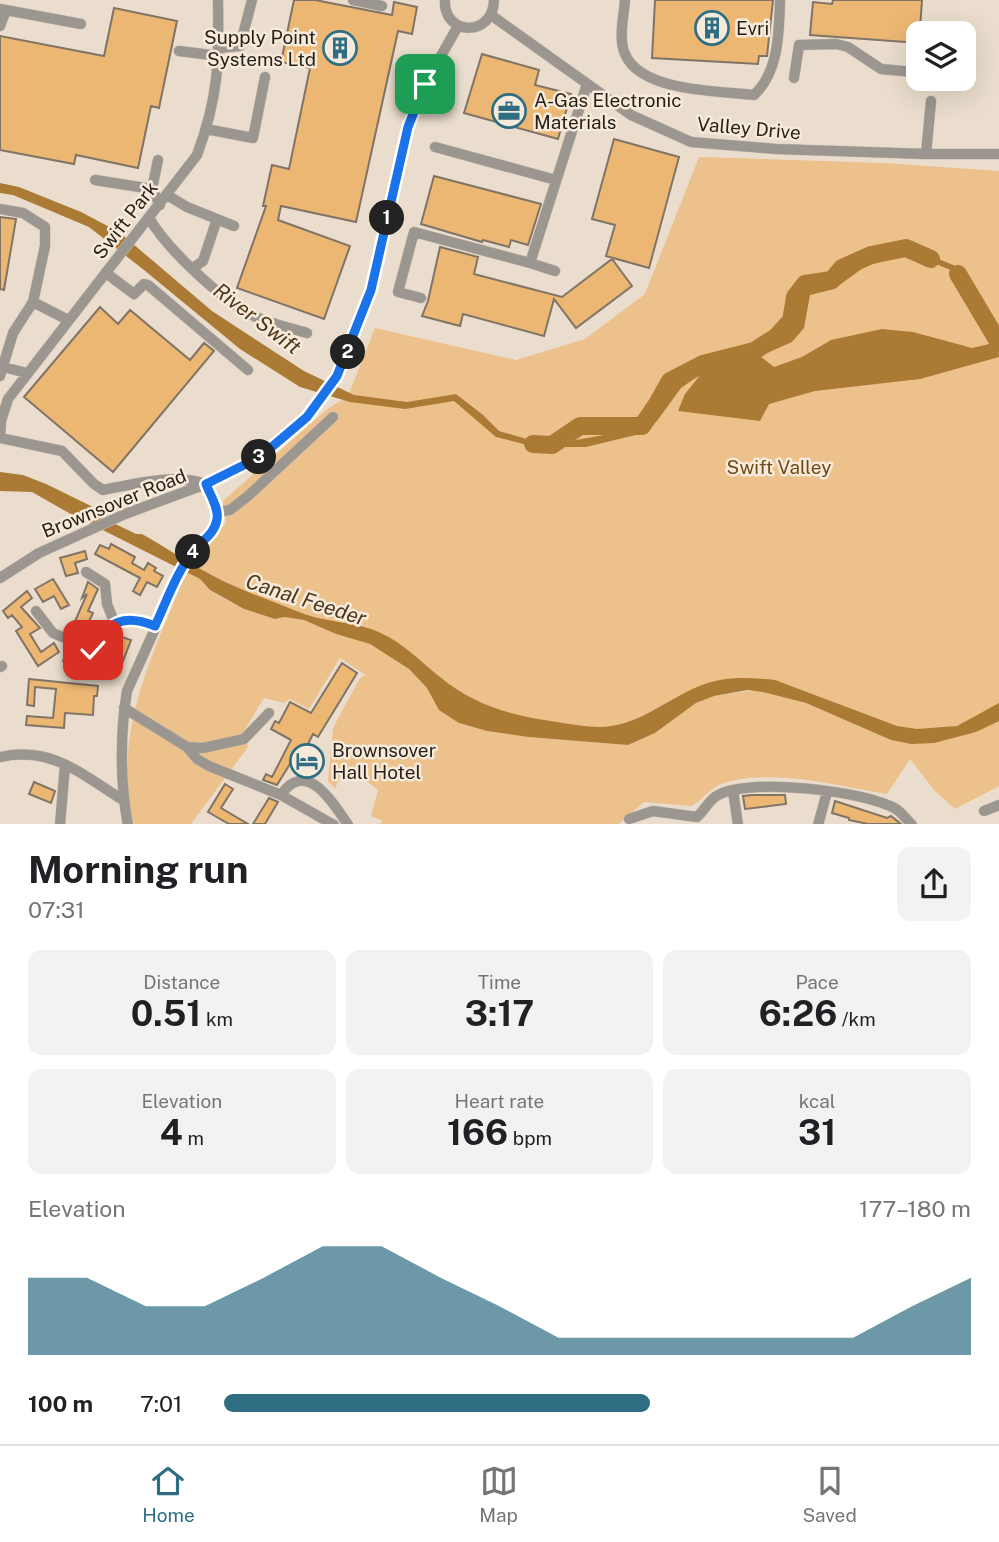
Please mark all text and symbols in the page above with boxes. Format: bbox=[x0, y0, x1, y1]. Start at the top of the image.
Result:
building icon: Evri bbox=[693, 9, 731, 47]
place label: Evri bbox=[736, 17, 769, 39]
map controls bbox=[906, 21, 976, 91]
button: layers bbox=[906, 21, 976, 91]
place label: Supply Point Systems Ltd bbox=[204, 26, 316, 70]
building icon: Supply Point Systems Ltd bbox=[321, 29, 359, 67]
pin bbox=[395, 54, 455, 114]
icon: arrive bbox=[406, 65, 444, 103]
place label: A-Gas Electronic Materials bbox=[534, 89, 681, 133]
office icon: A-Gas Electronic Materials bbox=[490, 92, 528, 130]
street label: Valley Drive bbox=[696, 113, 802, 143]
street label: Swift Park bbox=[88, 177, 162, 263]
pin: 1 bbox=[370, 200, 404, 235]
text: 1 bbox=[382, 206, 391, 228]
water label: River Swift bbox=[209, 278, 306, 360]
pin: 2 bbox=[330, 334, 366, 370]
text: 2 bbox=[341, 340, 354, 362]
pin: 3 bbox=[242, 440, 276, 475]
text: 3 bbox=[252, 445, 265, 467]
park label: Swift Valley bbox=[727, 456, 831, 478]
street label: Brownsover Road bbox=[39, 464, 189, 542]
pin: 4 bbox=[176, 534, 210, 570]
text: 4 bbox=[186, 540, 199, 562]
water label: Canal Feeder bbox=[243, 568, 371, 631]
pin bbox=[63, 620, 123, 680]
icon: check bbox=[74, 631, 112, 669]
place label: Brownsover Hall Hotel bbox=[332, 739, 436, 783]
hotel icon: Brownsover Hall Hotel bbox=[288, 742, 326, 780]
text: Morning run bbox=[28, 847, 249, 892]
button: share bbox=[897, 847, 971, 921]
text: 07:31 bbox=[28, 896, 85, 923]
text: Distance bbox=[143, 971, 220, 993]
text: Time bbox=[478, 971, 521, 993]
text: Pace bbox=[795, 971, 839, 993]
text: 0.51 bbox=[131, 993, 201, 1034]
text: 3:17 bbox=[465, 993, 534, 1034]
text: 6:26 bbox=[759, 993, 837, 1034]
text: km bbox=[201, 1008, 233, 1030]
text: /km bbox=[837, 1008, 876, 1030]
text: Elevation bbox=[142, 1090, 222, 1112]
text: Heart rate bbox=[455, 1090, 544, 1112]
text: kcal bbox=[799, 1090, 836, 1112]
text: 4 bbox=[160, 1112, 183, 1153]
text: 166 bbox=[447, 1112, 508, 1153]
text: 31 bbox=[798, 1112, 836, 1153]
text: m bbox=[183, 1127, 204, 1149]
text: bpm bbox=[508, 1127, 552, 1149]
text: Elevation bbox=[28, 1195, 126, 1222]
text: 177–180 m bbox=[859, 1195, 971, 1222]
text: 100 m bbox=[28, 1390, 93, 1417]
text: 7:01 bbox=[140, 1390, 182, 1417]
tab: Home bbox=[142, 1462, 195, 1526]
tab: Map bbox=[479, 1462, 518, 1526]
tab: Saved bbox=[802, 1462, 857, 1526]

